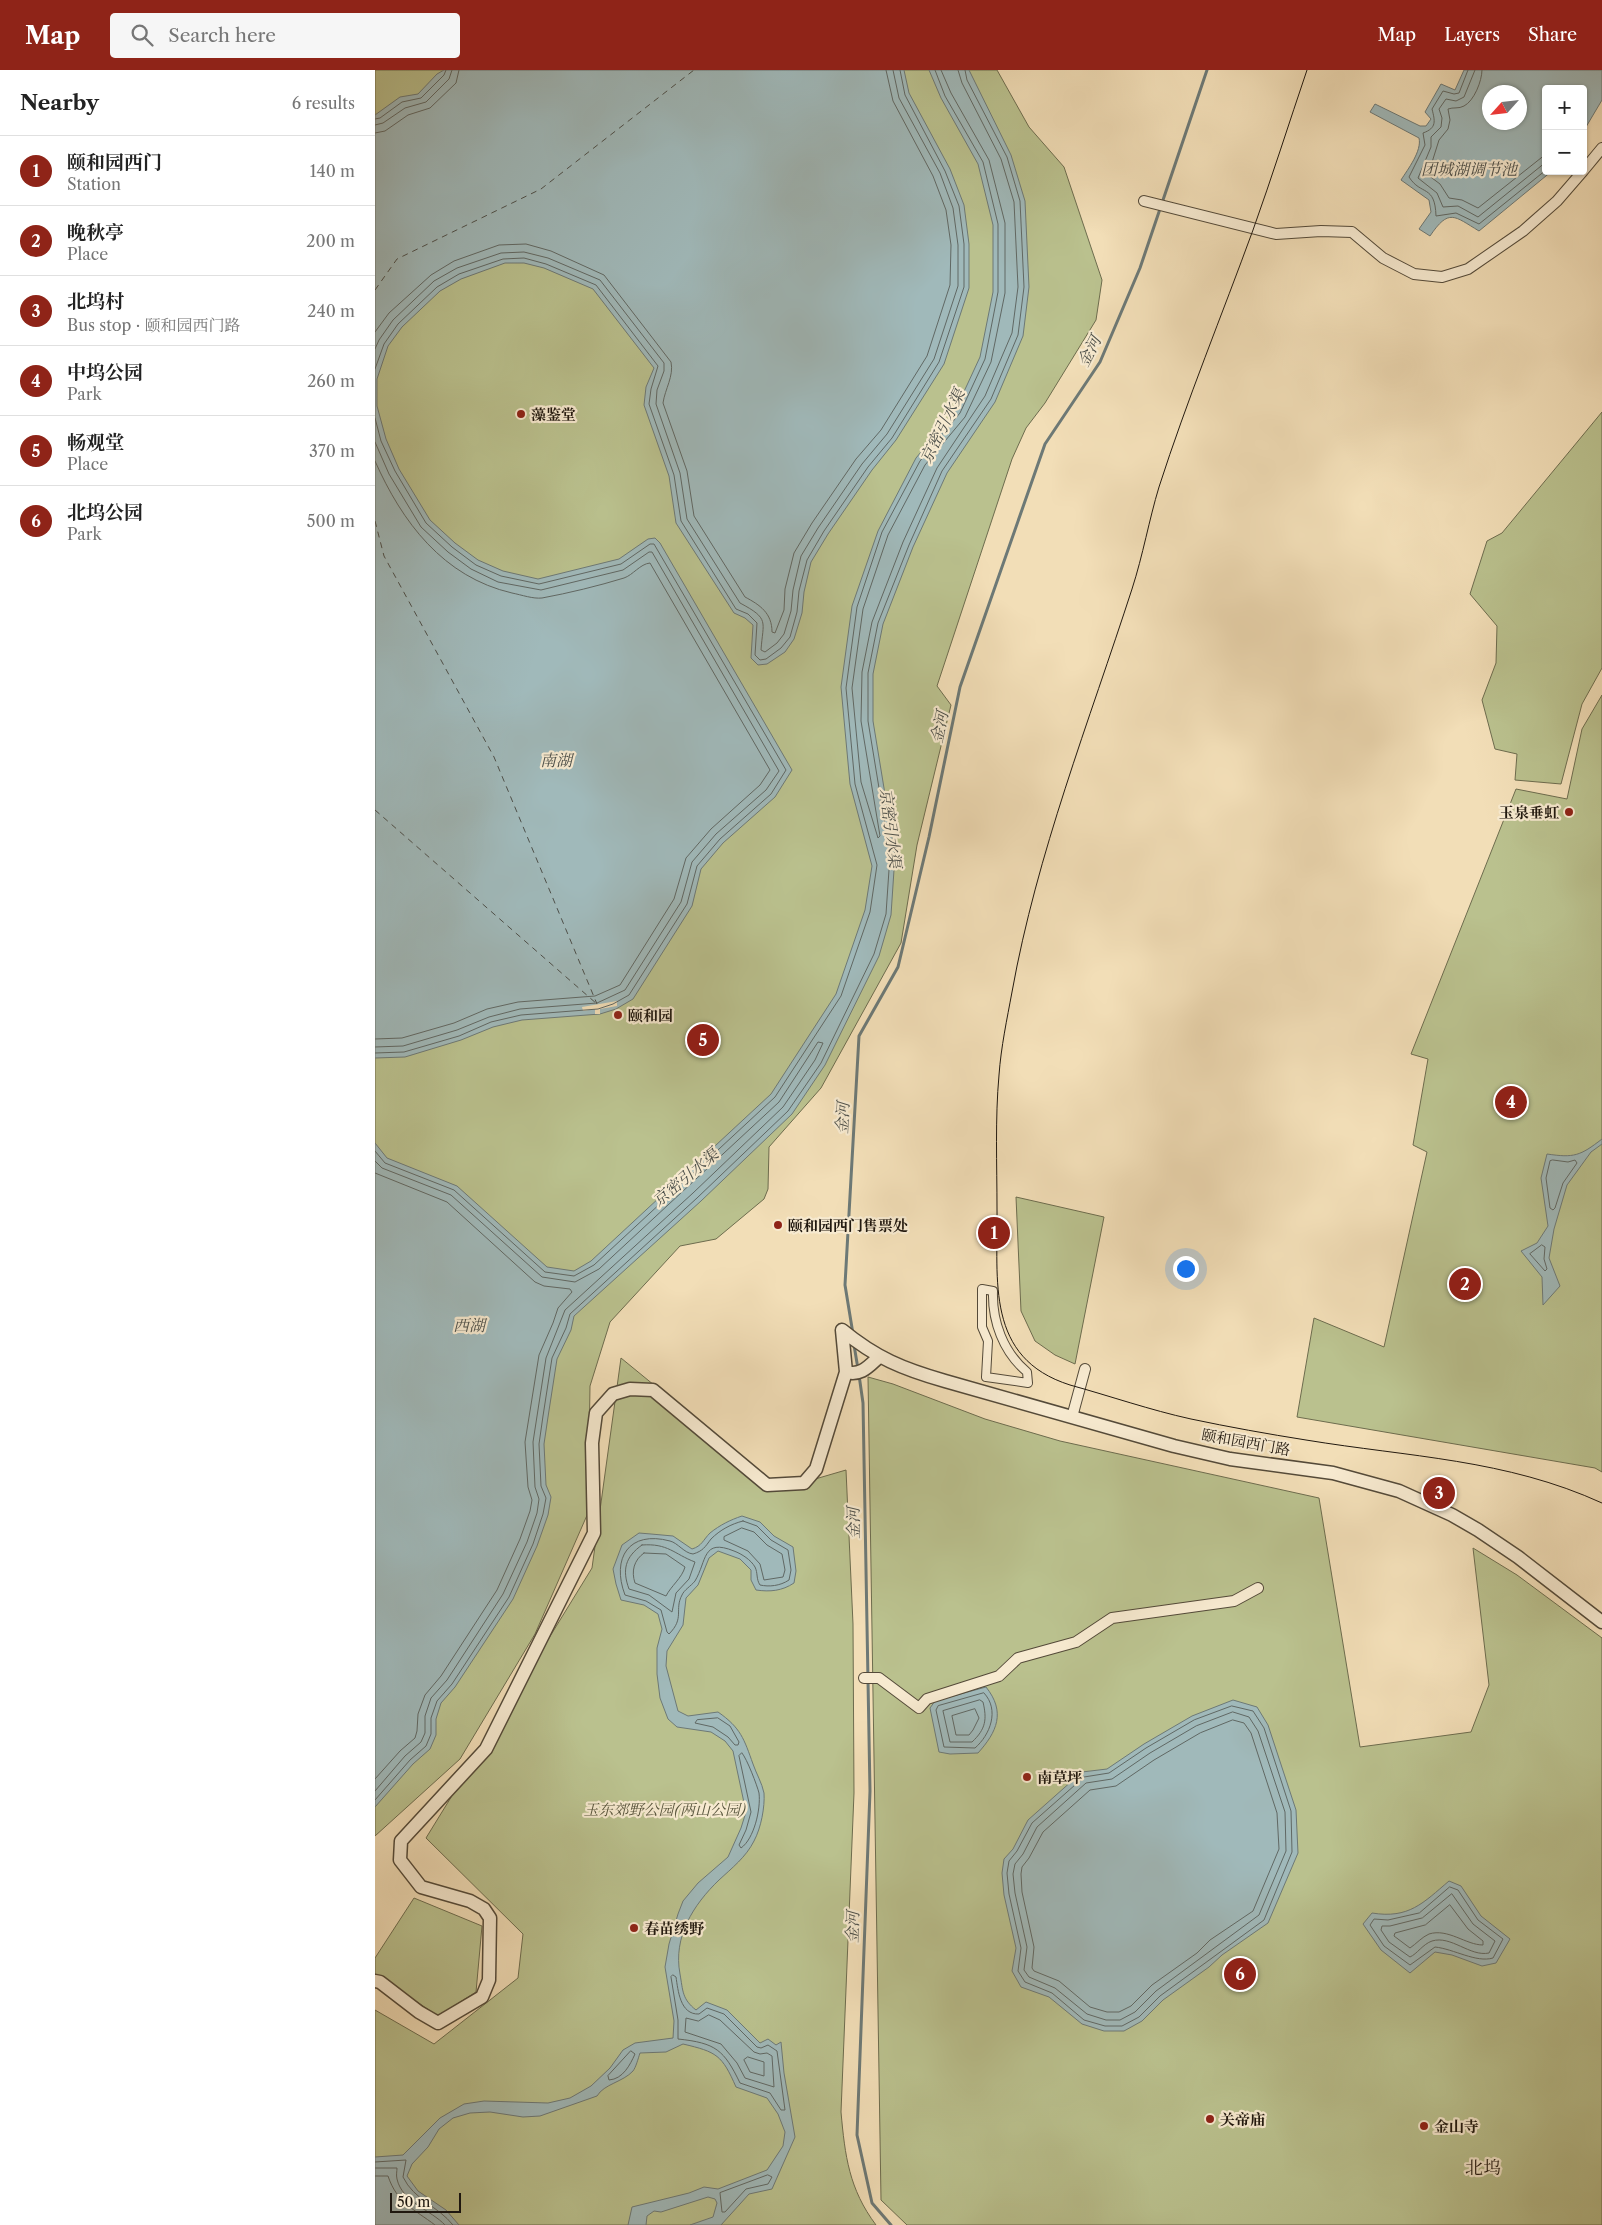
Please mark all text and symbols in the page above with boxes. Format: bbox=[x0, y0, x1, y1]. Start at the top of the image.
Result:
search box bbox=[110, 13, 460, 58]
text: Map bbox=[25, 21, 80, 50]
icon: search bbox=[128, 21, 156, 49]
text: Search here bbox=[168, 24, 276, 47]
text: Map bbox=[1378, 24, 1416, 46]
text: Layers bbox=[1444, 24, 1500, 46]
text: Share bbox=[1528, 24, 1577, 46]
north arrow bbox=[1482, 85, 1527, 130]
map controls bbox=[1542, 85, 1587, 175]
button: + bbox=[1542, 85, 1587, 130]
text: Nearby bbox=[20, 90, 99, 115]
text: 6 results bbox=[292, 93, 355, 113]
button: − bbox=[1542, 130, 1587, 175]
text: 颐和园西门 bbox=[67, 151, 162, 174]
water label: 团城湖调节池 bbox=[1421, 159, 1519, 179]
text: 1 bbox=[32, 161, 40, 181]
text: 140 m bbox=[310, 161, 355, 181]
text: Station bbox=[67, 174, 121, 194]
text: 晚秋亭 bbox=[67, 221, 124, 244]
text: 2 bbox=[31, 231, 41, 251]
text: 200 m bbox=[306, 231, 355, 251]
text: Place bbox=[67, 244, 108, 264]
text: 北坞村 bbox=[67, 290, 124, 313]
text: 3 bbox=[31, 301, 41, 321]
text: 240 m bbox=[307, 301, 355, 321]
text: Bus stop · 颐和园西门路 bbox=[67, 315, 241, 335]
water label: 金河 bbox=[1073, 330, 1107, 370]
text: 中坞公园 bbox=[67, 361, 143, 384]
text: 4 bbox=[31, 371, 41, 391]
text: 260 m bbox=[307, 371, 355, 391]
text: Park bbox=[67, 384, 102, 404]
water label: 京密引水渠 bbox=[915, 384, 969, 466]
place label: 藻鉴堂 bbox=[531, 405, 576, 424]
marker: 藻鉴堂 bbox=[515, 408, 527, 420]
text: 畅观堂 bbox=[67, 431, 124, 454]
text: 5 bbox=[32, 441, 40, 461]
text: 370 m bbox=[309, 441, 355, 461]
text: Place bbox=[67, 454, 108, 474]
text: 北坞公园 bbox=[67, 501, 143, 524]
text: 6 bbox=[31, 511, 41, 531]
text: 500 m bbox=[307, 511, 355, 531]
text: Park bbox=[67, 524, 102, 544]
water label: 金河 bbox=[926, 706, 953, 745]
water label: 南湖 bbox=[540, 750, 575, 770]
water label: 京密引水渠 bbox=[876, 787, 906, 871]
place label: 玉泉垂虹 bbox=[1499, 803, 1560, 822]
marker: 玉泉垂虹 bbox=[1563, 806, 1575, 818]
place label: 颐和园 bbox=[628, 1006, 673, 1025]
marker: 颐和园 bbox=[612, 1009, 624, 1021]
pin: 5 bbox=[687, 1021, 719, 1059]
pin: 4 bbox=[1495, 1083, 1527, 1121]
water label: 金河 bbox=[831, 1099, 853, 1135]
water label: 京密引水渠 bbox=[648, 1142, 724, 1210]
pin: 1 bbox=[978, 1214, 1010, 1252]
place label: 颐和园西门售票处 bbox=[788, 1216, 908, 1235]
marker: 颐和园西门售票处 bbox=[772, 1219, 784, 1231]
your location bbox=[1173, 1256, 1199, 1282]
pin: 2 bbox=[1449, 1265, 1481, 1303]
water label: 西湖 bbox=[453, 1315, 488, 1335]
street label: 颐和园西门路 bbox=[1200, 1425, 1292, 1459]
pin: 3 bbox=[1423, 1474, 1455, 1512]
water label: 金河 bbox=[843, 1504, 863, 1539]
place label: 南草坪 bbox=[1037, 1768, 1082, 1787]
marker: 南草坪 bbox=[1021, 1771, 1033, 1783]
park label: 玉东郊野公园(两山公园) bbox=[584, 1800, 746, 1819]
water label: 金河 bbox=[841, 1908, 863, 1943]
place label: 春苗绣野 bbox=[644, 1919, 705, 1938]
marker: 春苗绣野 bbox=[628, 1922, 640, 1934]
pin: 6 bbox=[1224, 1955, 1256, 1993]
place label: 关帝庙 bbox=[1220, 2110, 1265, 2129]
marker: 关帝庙 bbox=[1204, 2113, 1216, 2125]
place label: 金山寺 bbox=[1434, 2117, 1479, 2136]
marker: 金山寺 bbox=[1418, 2120, 1430, 2132]
district label: 北坞 bbox=[1465, 2157, 1501, 2179]
scale bar bbox=[390, 2190, 461, 2213]
text: 50 m bbox=[397, 2193, 430, 2211]

